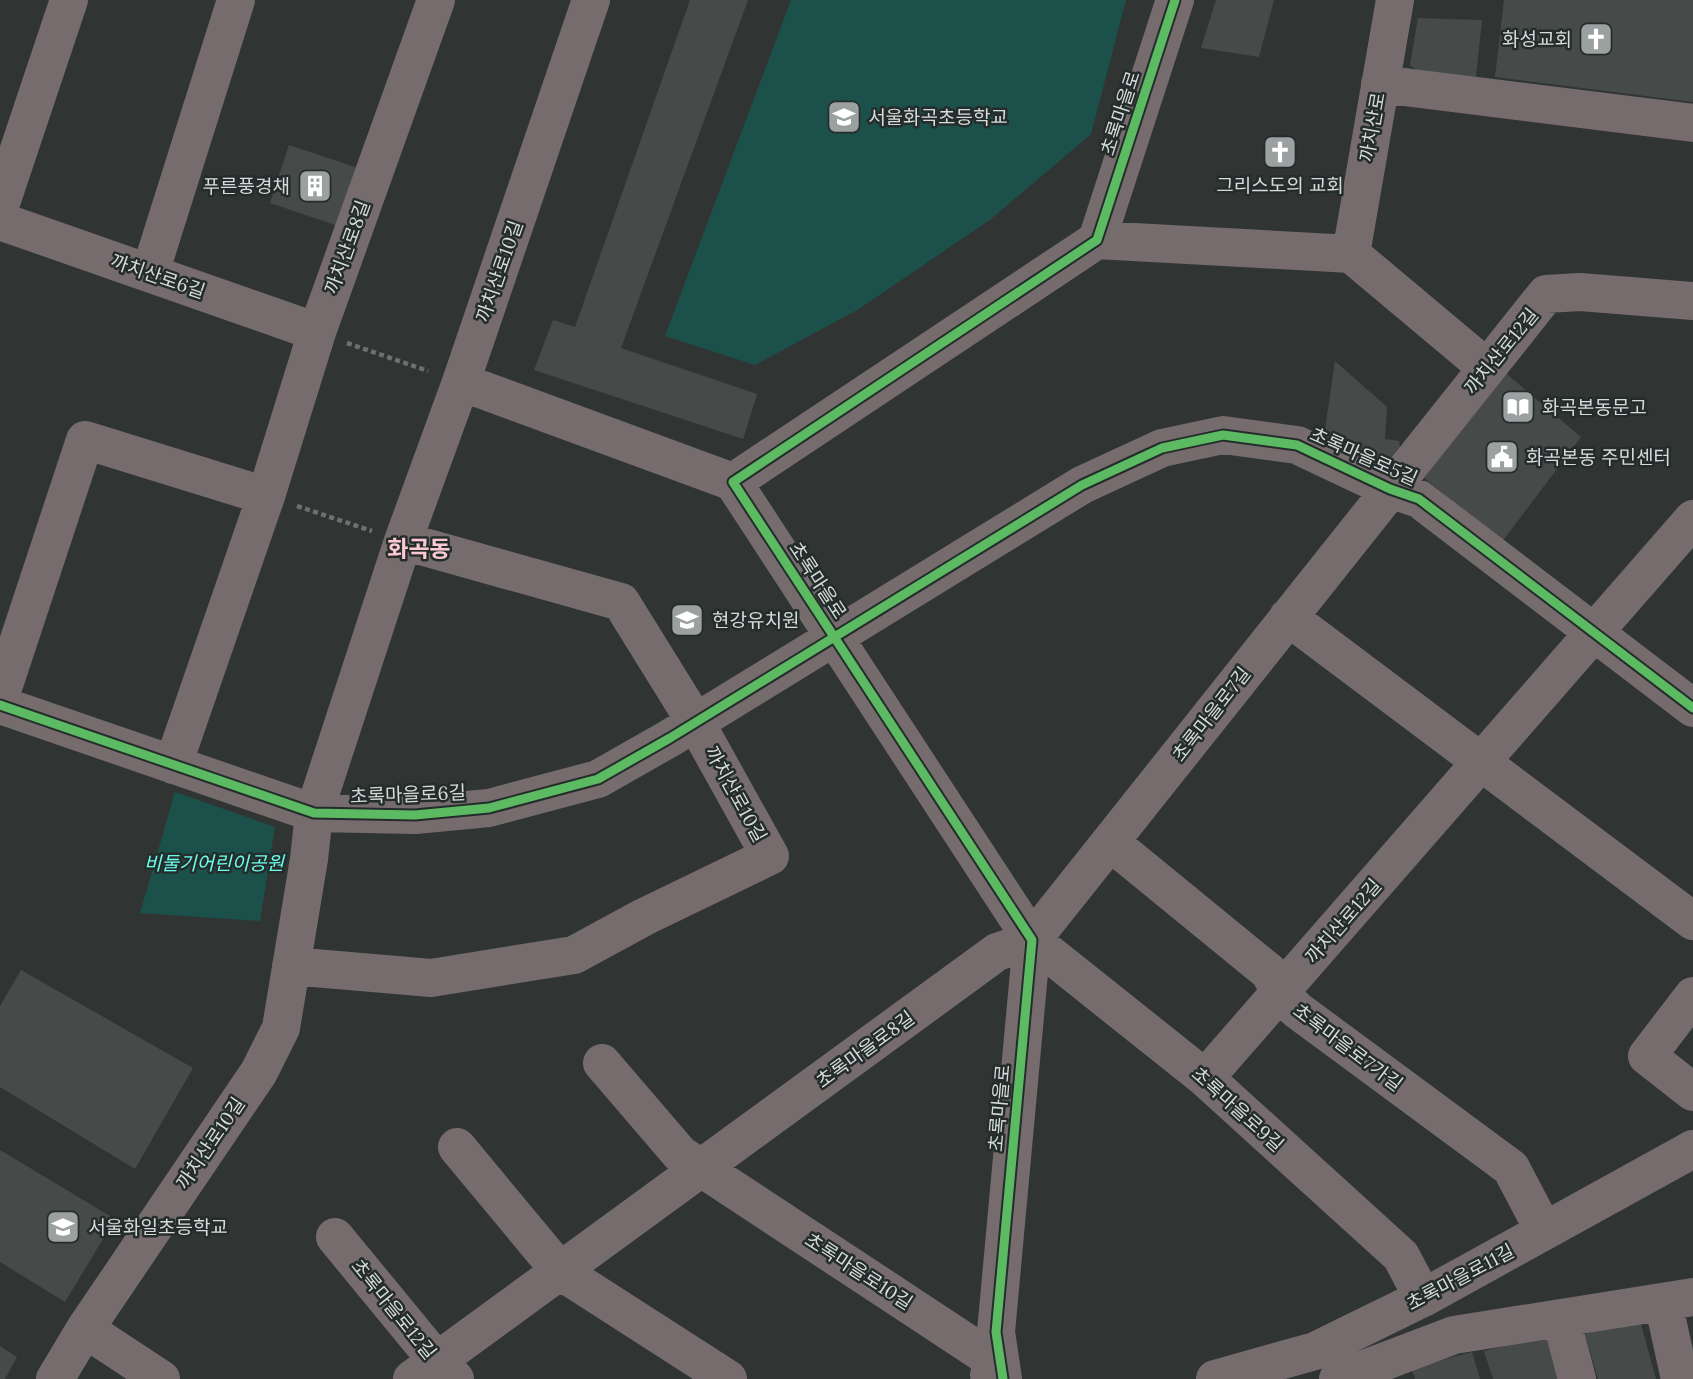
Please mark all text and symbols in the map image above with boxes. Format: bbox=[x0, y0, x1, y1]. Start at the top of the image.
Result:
church icon: 화성교회 bbox=[1577, 20, 1615, 58]
place label: 화성교회 bbox=[1502, 27, 1572, 51]
street label: 초록마을로 bbox=[1095, 68, 1145, 158]
street label: 까치산로 bbox=[1354, 90, 1390, 164]
school or university icon: 서울화곡초등학교 bbox=[825, 98, 863, 136]
place label: 서울화곡초등학교 bbox=[868, 105, 1008, 129]
church icon: 그리스도의 교회 bbox=[1261, 133, 1299, 171]
building icon: 푸른풍경채 bbox=[296, 167, 334, 205]
place label: 그리스도의 교회 bbox=[1216, 173, 1344, 197]
place label: 푸른풍경채 bbox=[203, 174, 290, 198]
street label: 까치산로8길 bbox=[319, 197, 375, 297]
street label: 까치산로10길 bbox=[470, 217, 528, 325]
street label: 까치산로6길 bbox=[108, 249, 208, 303]
street label: 까치산로12길 bbox=[1459, 303, 1543, 399]
library icon: 화곡본동문고 bbox=[1499, 388, 1537, 426]
place label: 화곡본동문고 bbox=[1542, 395, 1647, 419]
street label: 초록마을로5길 bbox=[1306, 422, 1422, 490]
public building icon: 화곡본동 주민센터 bbox=[1483, 438, 1521, 476]
place label: 화곡본동 주민센터 bbox=[1526, 445, 1671, 469]
district label: 화곡동 bbox=[387, 534, 451, 563]
street label: 초록마을로 bbox=[784, 537, 852, 623]
school or university icon: 현강유치원 bbox=[668, 601, 706, 639]
place label: 현강유치원 bbox=[712, 608, 799, 632]
street label: 초록마을로7길 bbox=[1167, 662, 1255, 766]
street label: 까치산로10길 bbox=[700, 742, 772, 846]
street label: 초록마을로6길 bbox=[350, 780, 466, 808]
park label: 비둘기어린이공원 bbox=[144, 851, 285, 875]
street label: 까치산로12길 bbox=[1300, 874, 1386, 968]
street label: 초록마을로7가길 bbox=[1288, 998, 1408, 1096]
street label: 초록마을로8길 bbox=[811, 1005, 919, 1093]
street label: 초록마을로9길 bbox=[1187, 1061, 1289, 1157]
street label: 초록마을로 bbox=[983, 1063, 1015, 1153]
street label: 까치산로10길 bbox=[170, 1092, 250, 1194]
school or university icon: 서울화일초등학교 bbox=[44, 1208, 82, 1246]
place label: 서울화일초등학교 bbox=[88, 1215, 228, 1239]
street label: 초록마을로10길 bbox=[801, 1227, 917, 1315]
street label: 초록마을로11길 bbox=[1402, 1239, 1518, 1315]
street label: 초록마을로12길 bbox=[346, 1254, 442, 1364]

